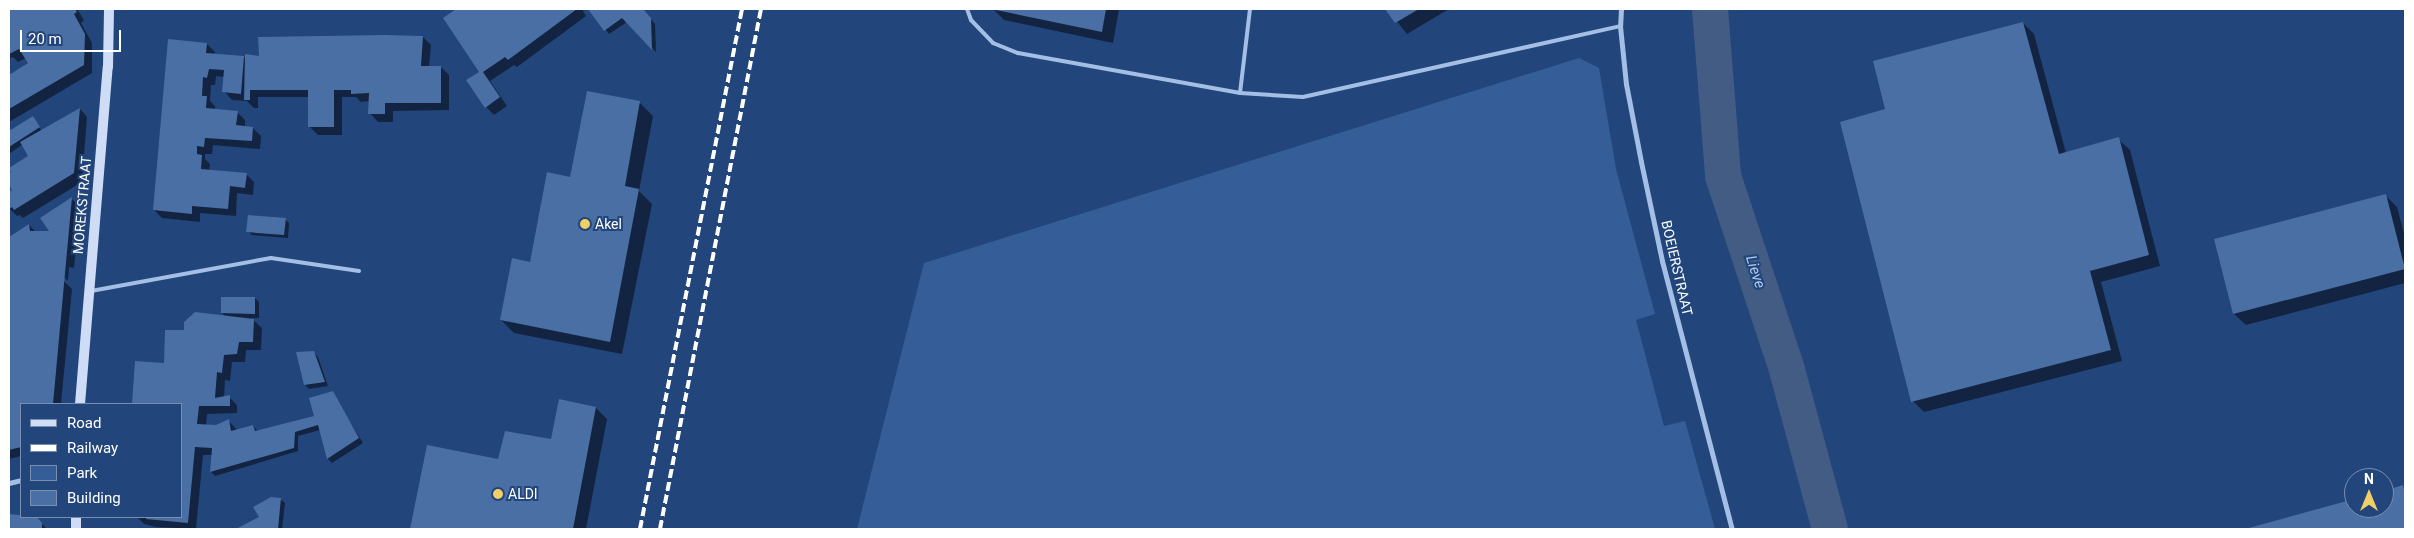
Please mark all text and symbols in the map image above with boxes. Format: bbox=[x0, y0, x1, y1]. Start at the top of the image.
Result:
scale bar bbox=[22, 20, 124, 52]
text: 20 m bbox=[28, 30, 62, 48]
street label: MOREKSTRAAT bbox=[69, 155, 95, 255]
place label: Akel bbox=[595, 216, 622, 232]
marker: Akel bbox=[579, 218, 591, 230]
street label: BOEIERSTRAAT bbox=[1658, 218, 1696, 318]
water label: Lieve bbox=[1741, 253, 1769, 291]
legend bbox=[20, 403, 182, 518]
text: Road bbox=[67, 414, 101, 432]
text: Railway bbox=[67, 439, 118, 457]
text: Park bbox=[67, 464, 97, 482]
north arrow bbox=[2344, 468, 2394, 518]
text: N bbox=[2364, 471, 2374, 487]
place label: ALDI bbox=[508, 486, 538, 502]
marker: ALDI bbox=[492, 488, 504, 500]
text: Building bbox=[67, 489, 121, 507]

